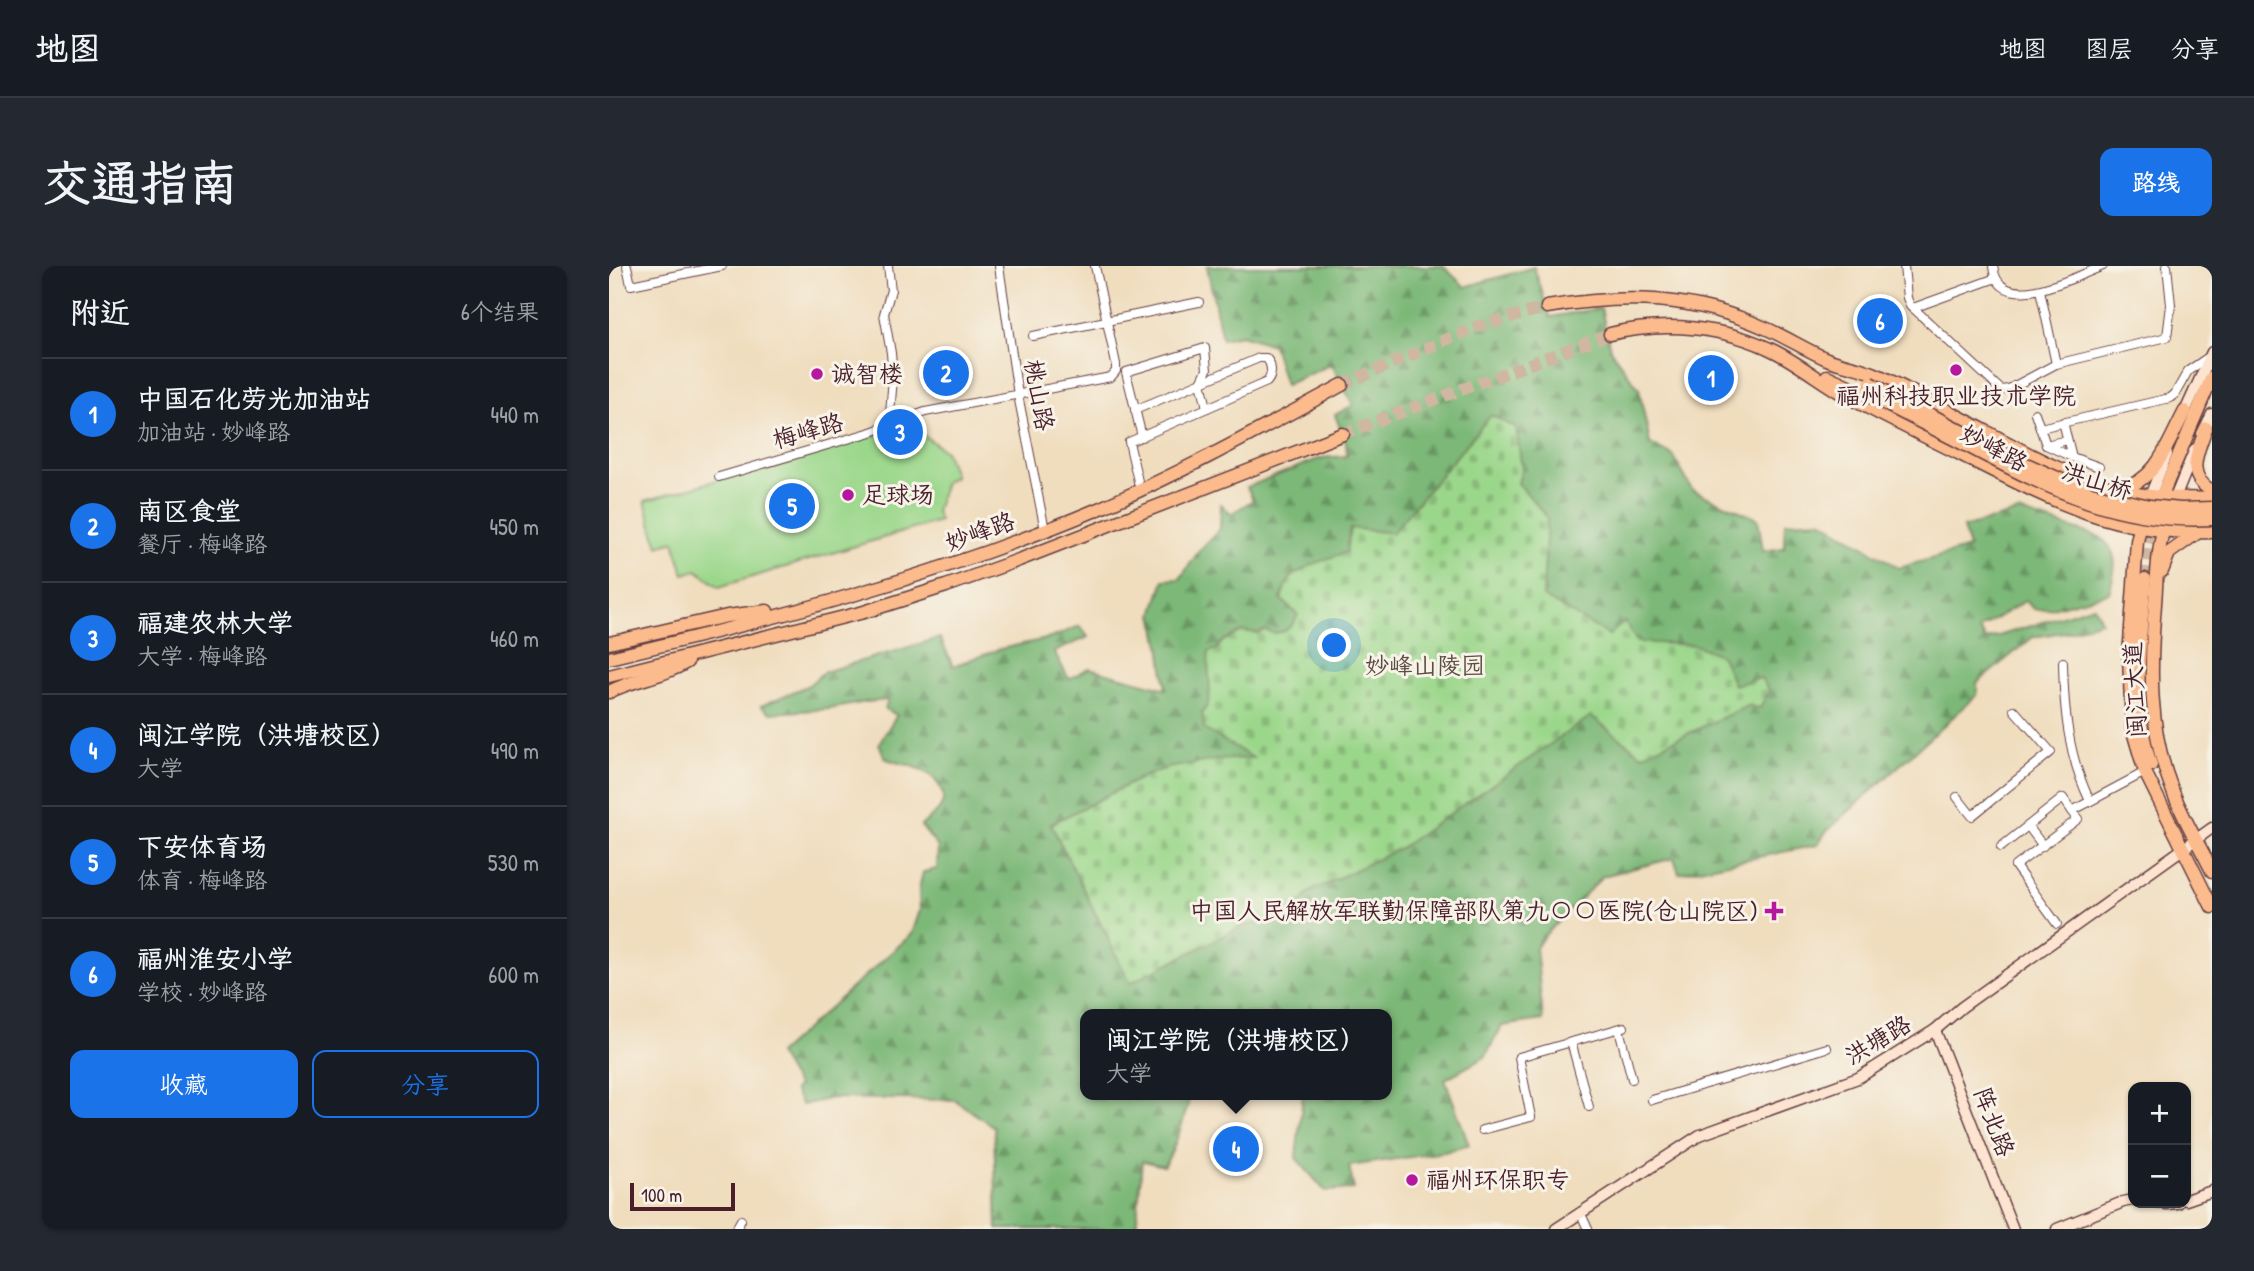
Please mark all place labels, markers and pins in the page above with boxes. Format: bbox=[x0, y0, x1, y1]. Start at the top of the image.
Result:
pin: 6 bbox=[1857, 295, 1903, 347]
pin: 2 bbox=[923, 347, 969, 399]
pin: 1 bbox=[1688, 352, 1734, 404]
place label: 诚智楼 bbox=[831, 357, 903, 389]
marker: 福州科技职业技术学院 bbox=[1948, 362, 1964, 378]
marker: 诚智楼 bbox=[809, 366, 825, 382]
place label: 福州科技职业技术学院 bbox=[1836, 379, 2076, 411]
pin: 3 bbox=[877, 406, 923, 458]
place label: 足球场 bbox=[862, 478, 934, 510]
pin: 5 bbox=[769, 480, 815, 532]
marker: 足球场 bbox=[840, 487, 856, 503]
place label: 中国人民解放军联勤保障部队第九〇〇医院(仓山院区) bbox=[1189, 894, 1758, 926]
marker: 中国人民解放军联勤保障部队第九〇〇医院(仓山院区) bbox=[1764, 901, 1784, 921]
pin: 4 bbox=[1213, 1123, 1259, 1175]
place label: 福州环保职专 bbox=[1426, 1163, 1570, 1195]
marker: 福州环保职专 bbox=[1404, 1172, 1420, 1188]

